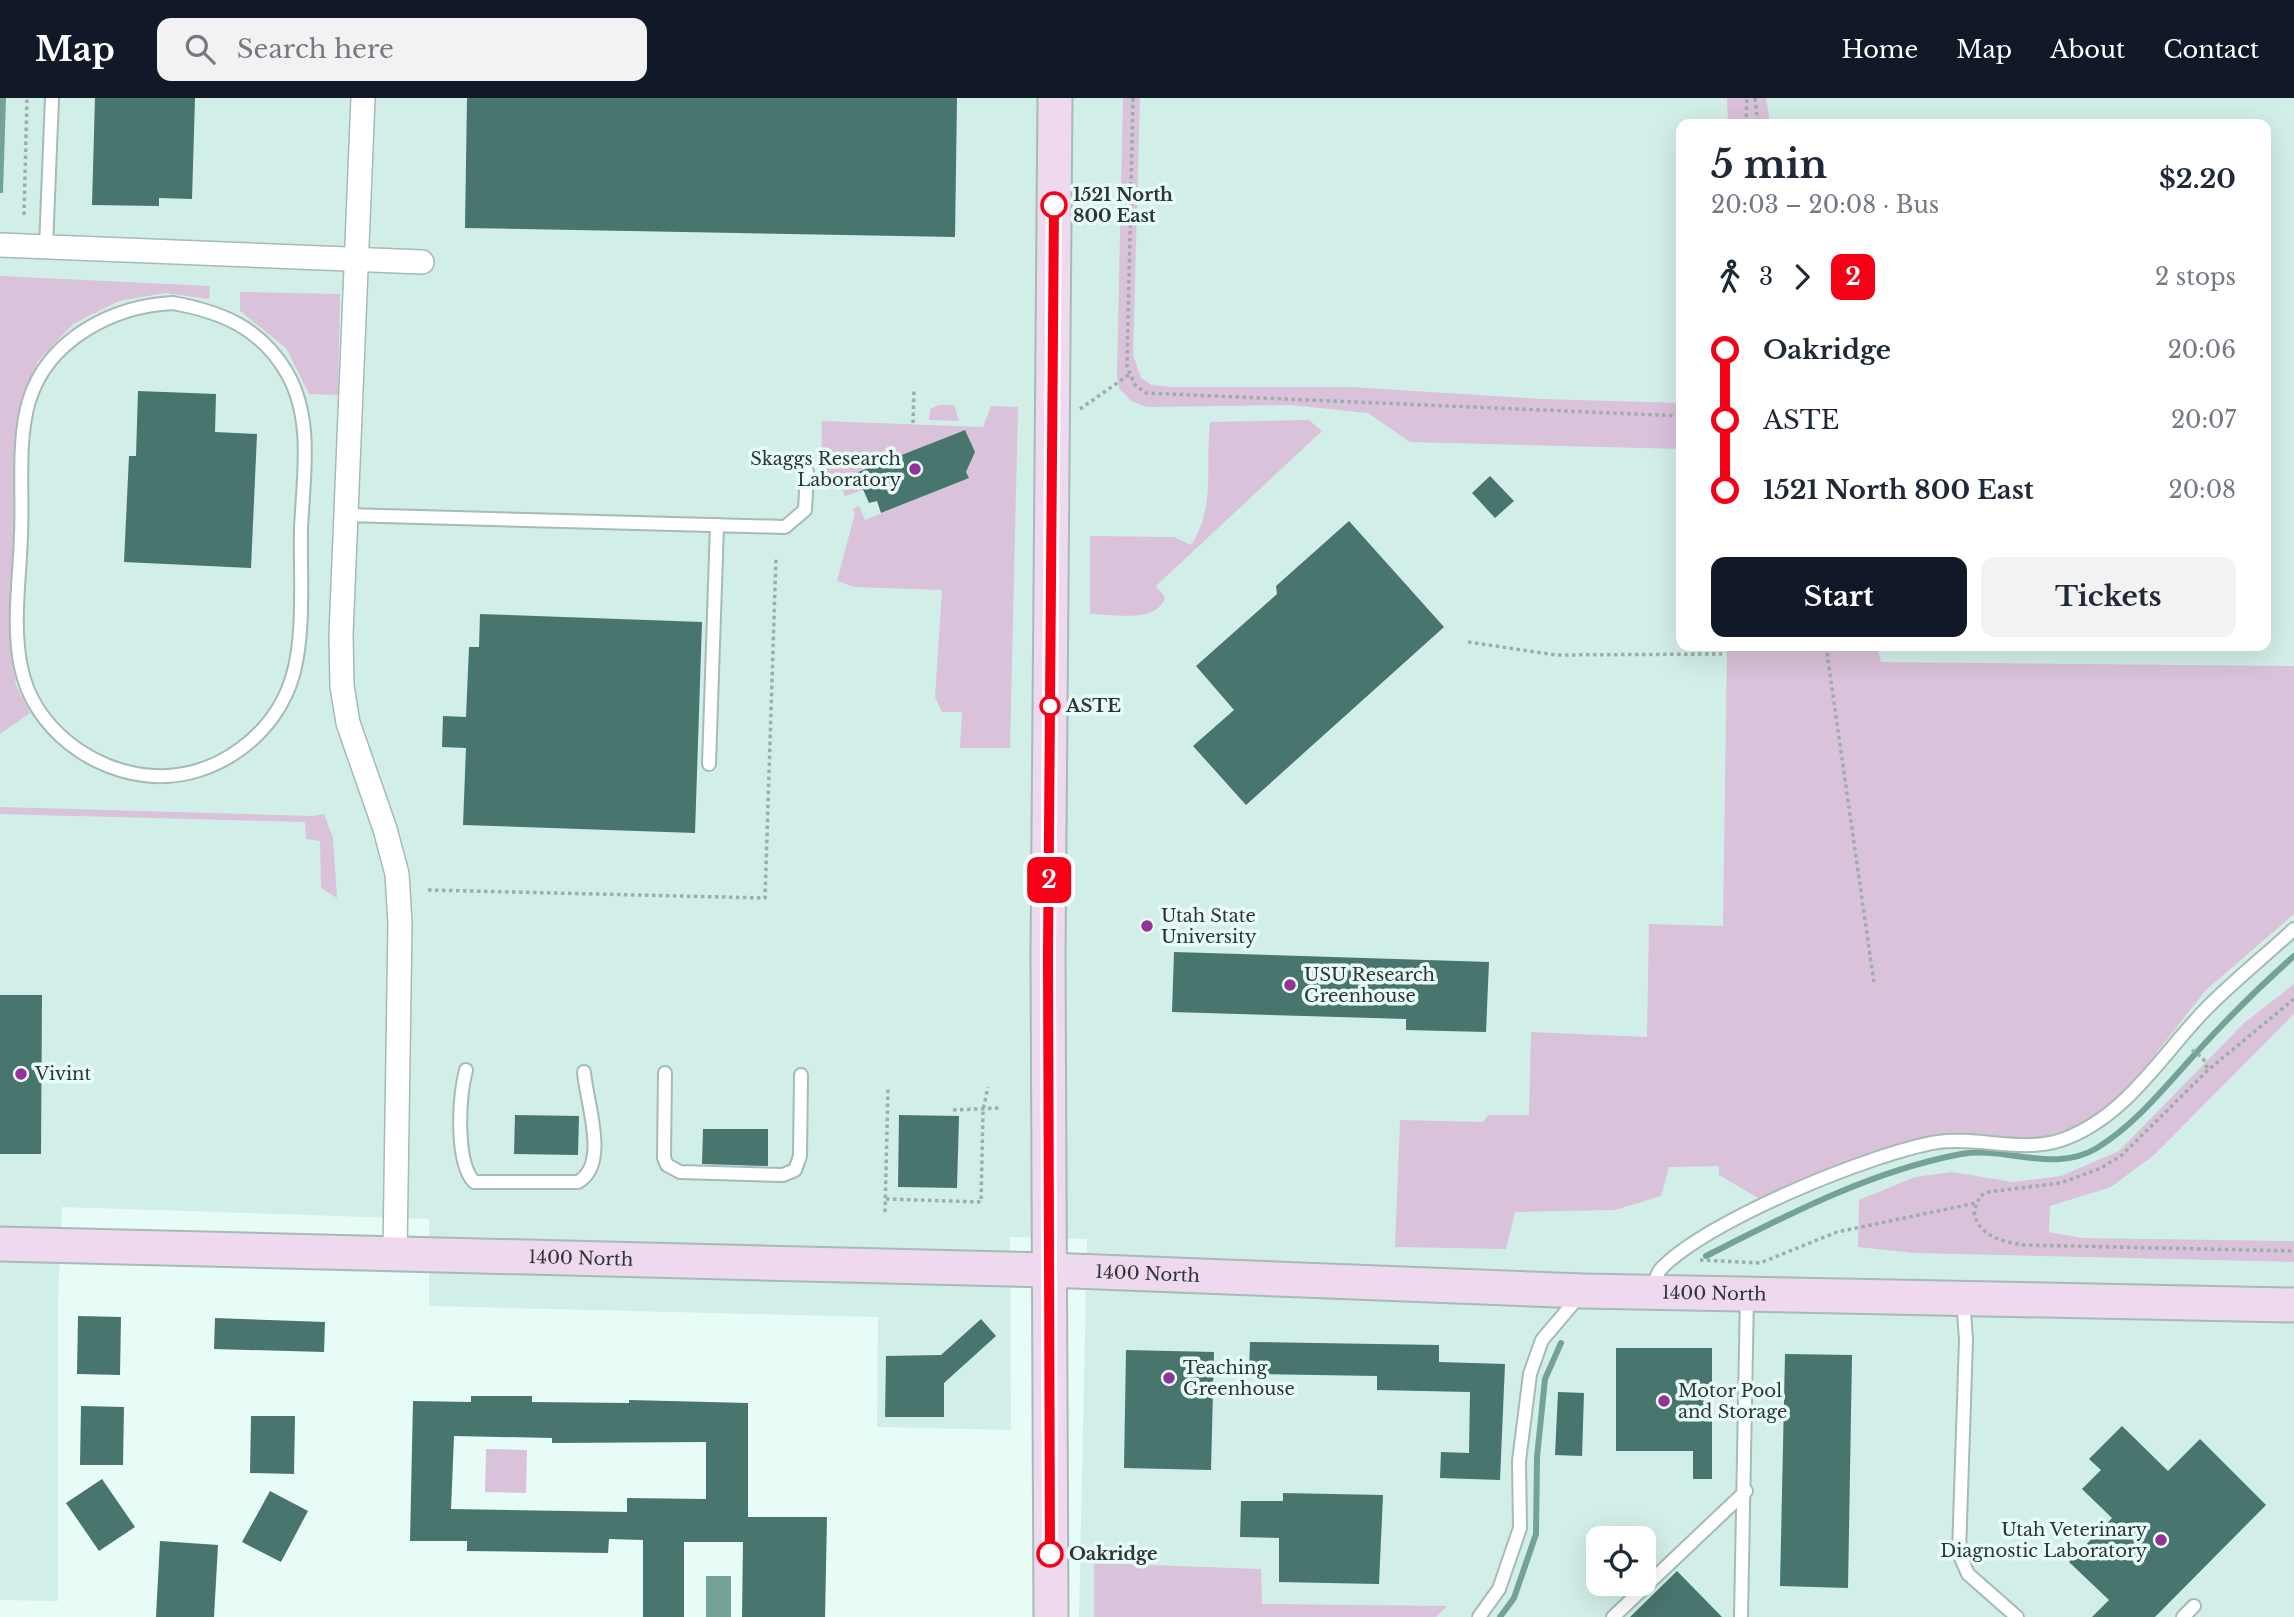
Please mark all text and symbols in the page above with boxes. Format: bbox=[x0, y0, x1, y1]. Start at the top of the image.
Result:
search box bbox=[157, 18, 647, 81]
text: Map bbox=[35, 29, 115, 70]
icon: search bbox=[181, 30, 219, 68]
text: Search here bbox=[237, 33, 394, 65]
text: Home bbox=[1842, 35, 1918, 64]
text: Map bbox=[1956, 35, 2012, 64]
text: About bbox=[2050, 35, 2125, 64]
text: Contact bbox=[2163, 35, 2259, 64]
text: 5 min bbox=[1711, 141, 1827, 188]
text: $2.20 bbox=[2159, 163, 2236, 195]
place label: 1521 North 800 East bbox=[1073, 184, 1173, 227]
text: 20:03 – 20:08 · Bus bbox=[1711, 191, 1939, 219]
marker: 1521 North 800 East bbox=[1041, 192, 1067, 218]
icon: walk bbox=[1711, 258, 1749, 296]
icon: forward bbox=[1783, 258, 1821, 296]
text: 2 bbox=[1845, 262, 1861, 291]
text: 3 bbox=[1759, 263, 1773, 291]
text: 2 stops bbox=[2155, 263, 2236, 291]
text: Oakridge bbox=[1763, 334, 1891, 366]
text: 20:06 bbox=[2168, 336, 2236, 364]
text: ASTE bbox=[1763, 404, 1839, 436]
text: 20:07 bbox=[2171, 406, 2236, 434]
place label: Skaggs Research Laboratory bbox=[750, 448, 901, 491]
marker: Skaggs Research Laboratory bbox=[907, 461, 923, 477]
text: 1521 North 800 East bbox=[1763, 474, 2034, 506]
text: 20:08 bbox=[2168, 476, 2236, 504]
button: Start bbox=[1711, 557, 1967, 637]
button: Tickets bbox=[1981, 557, 2236, 637]
place label: ASTE bbox=[1065, 695, 1121, 717]
marker: ASTE bbox=[1040, 696, 1060, 716]
line badge: 2 bbox=[1026, 857, 1072, 903]
text: 2 bbox=[1041, 865, 1057, 894]
place label: Utah State University bbox=[1161, 905, 1257, 948]
marker: Utah State University bbox=[1139, 918, 1155, 934]
place label: USU Research Greenhouse bbox=[1304, 964, 1435, 1007]
marker: USU Research Greenhouse bbox=[1282, 977, 1298, 993]
place label: Vivint bbox=[34, 1063, 92, 1085]
marker: Vivint bbox=[13, 1066, 29, 1082]
street label: 1400 North bbox=[528, 1246, 633, 1271]
street label: 1400 North bbox=[1095, 1261, 1200, 1287]
street label: 1400 North bbox=[1662, 1282, 1767, 1306]
place label: Teaching Greenhouse bbox=[1183, 1357, 1295, 1400]
marker: Teaching Greenhouse bbox=[1161, 1370, 1177, 1386]
place label: Motor Pool and Storage bbox=[1678, 1380, 1787, 1423]
marker: Motor Pool and Storage bbox=[1656, 1393, 1672, 1409]
place label: Utah Veterinary Diagnostic Laboratory bbox=[1940, 1519, 2147, 1562]
map controls bbox=[1586, 1526, 1656, 1596]
button: locate bbox=[1586, 1526, 1656, 1596]
marker: Utah Veterinary Diagnostic Laboratory bbox=[2153, 1532, 2169, 1548]
marker: Oakridge bbox=[1037, 1541, 1063, 1567]
place label: Oakridge bbox=[1069, 1543, 1158, 1565]

